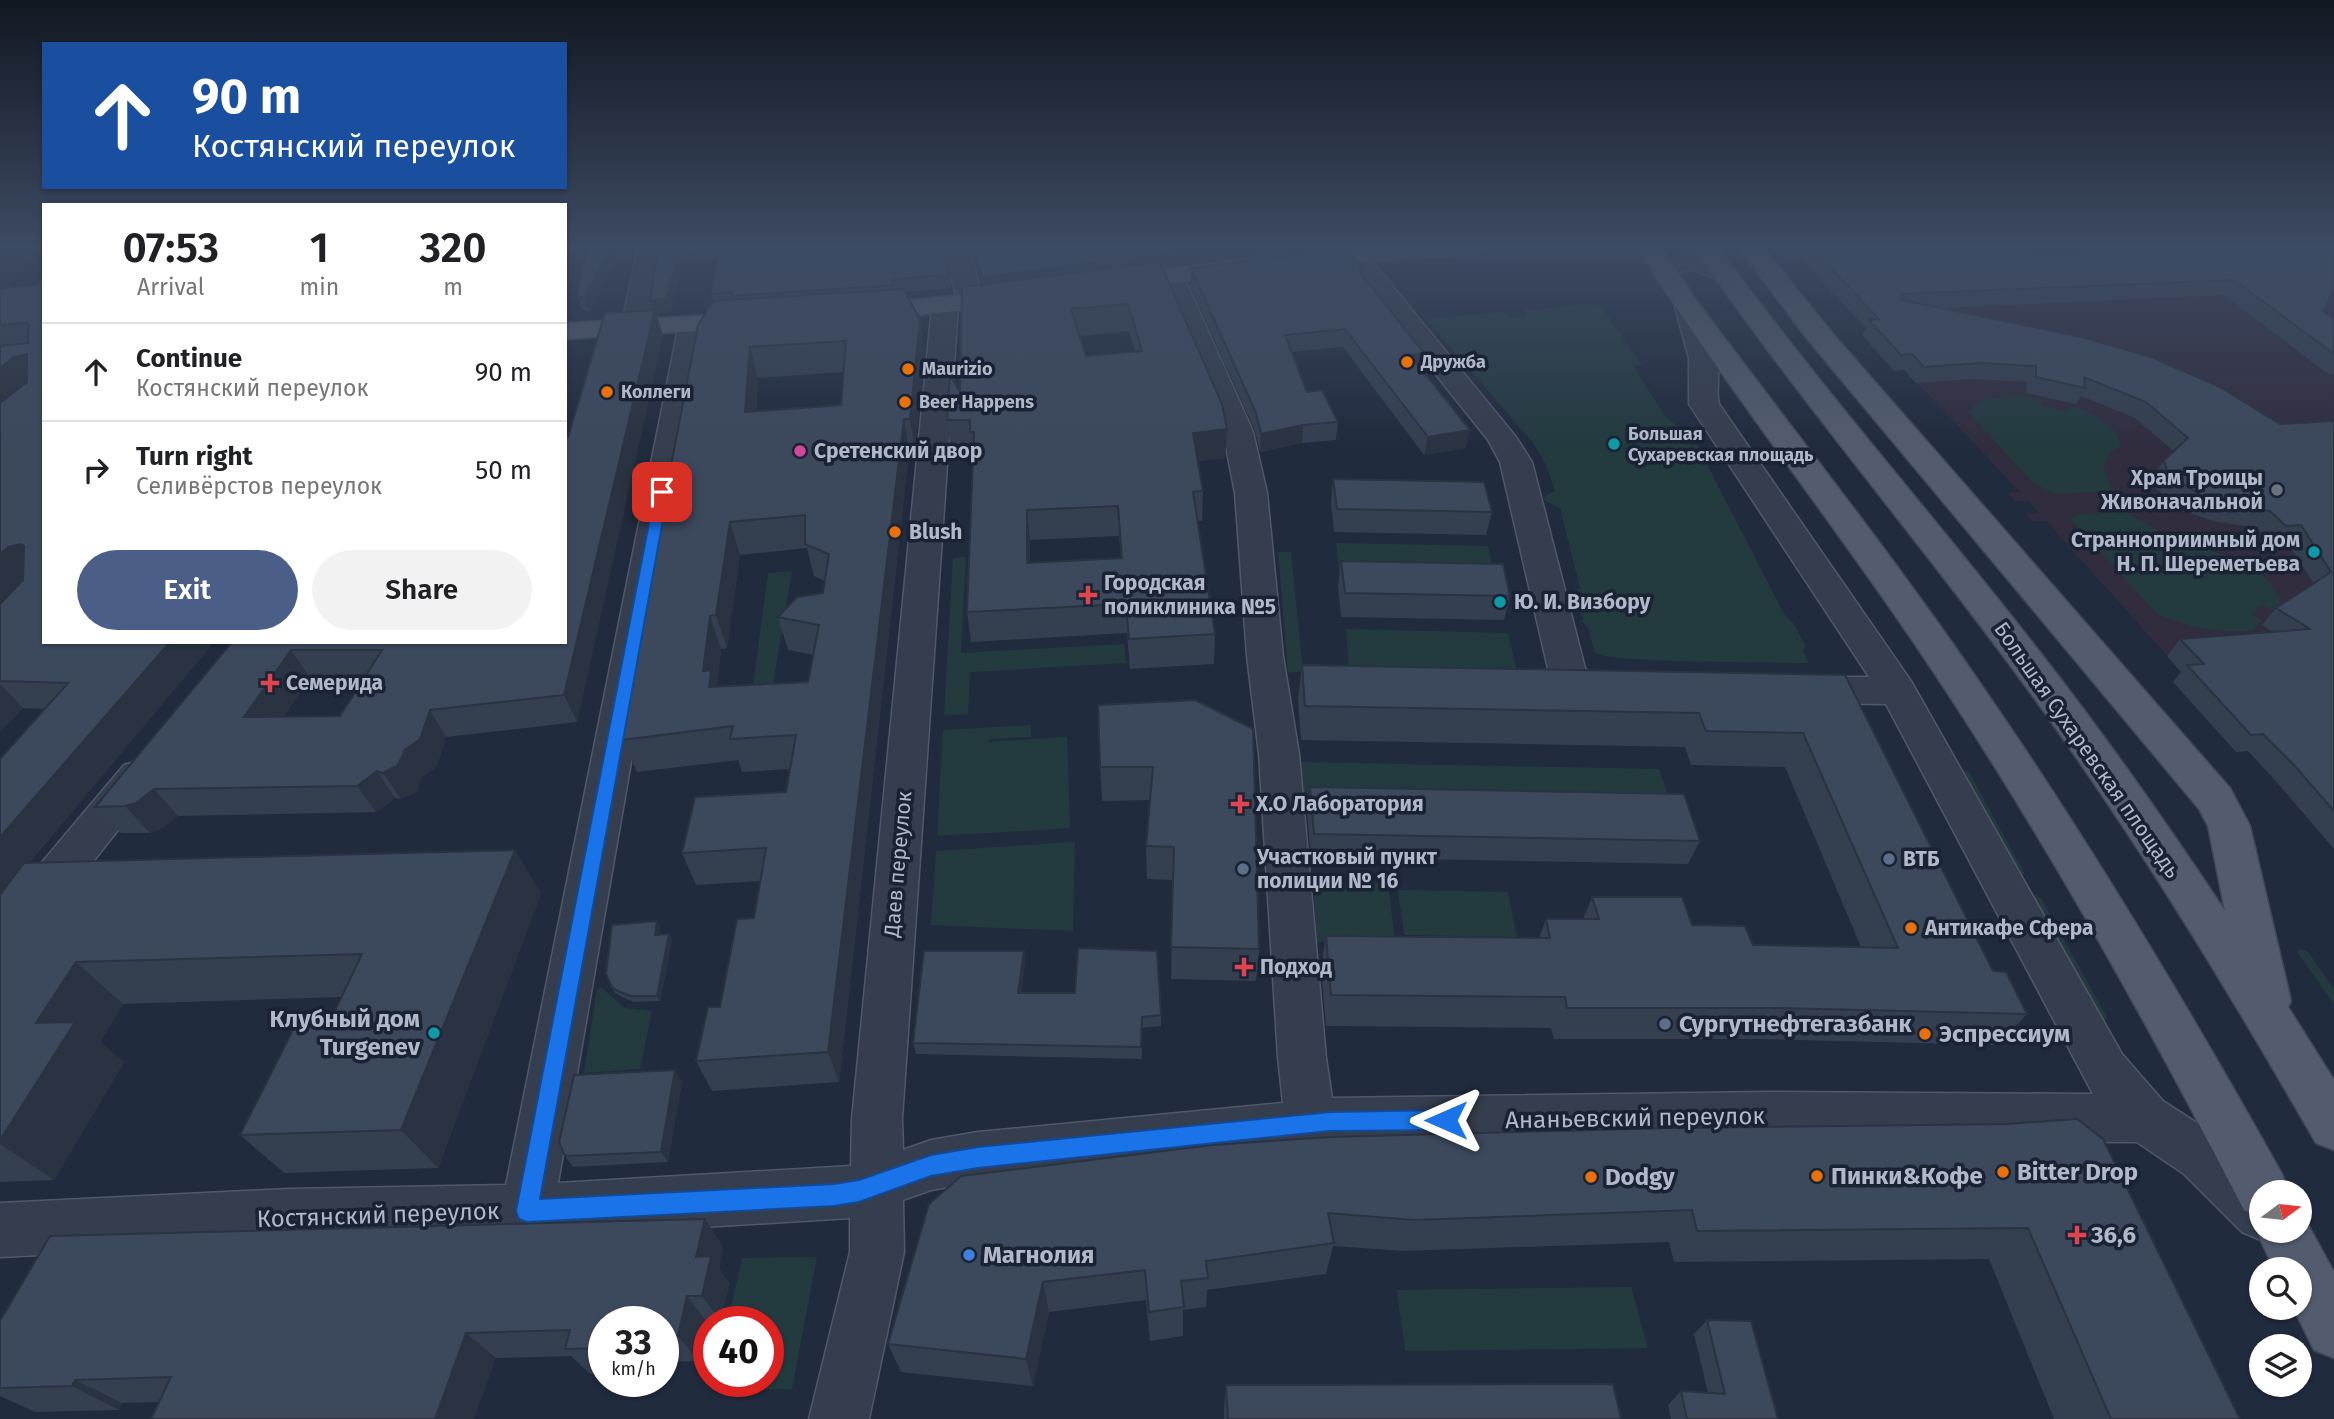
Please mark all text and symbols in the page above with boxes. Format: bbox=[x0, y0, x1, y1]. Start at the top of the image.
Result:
text: 90 m bbox=[192, 67, 301, 126]
icon: ahead bbox=[77, 70, 168, 161]
text: Костянский переулок bbox=[192, 127, 515, 165]
text: 07:53 bbox=[122, 223, 219, 273]
text: 1 bbox=[310, 223, 329, 273]
text: 320 bbox=[420, 223, 487, 273]
text: Arrival bbox=[137, 273, 204, 301]
text: min bbox=[299, 273, 339, 301]
text: m bbox=[443, 273, 463, 301]
text: Continue bbox=[136, 343, 242, 374]
place label: Дружба bbox=[1420, 351, 1486, 373]
icon: ahead bbox=[77, 353, 115, 391]
marker: Дружба bbox=[1399, 354, 1415, 370]
text: 90 m bbox=[475, 357, 532, 388]
place label: Maurizio bbox=[922, 358, 992, 380]
marker: Maurizio bbox=[900, 361, 916, 377]
text: Костянский переулок bbox=[136, 374, 368, 402]
place label: Коллеги bbox=[621, 381, 691, 403]
marker: Коллеги bbox=[599, 384, 615, 400]
place label: Beer Happens bbox=[919, 391, 1034, 413]
marker: Beer Happens bbox=[897, 394, 913, 410]
place label: Большая Сухаревская площадь bbox=[1628, 423, 1814, 466]
marker: Большая Сухаревская площадь bbox=[1606, 436, 1622, 452]
place label: Сретенский двор bbox=[814, 438, 982, 464]
text: Turn right bbox=[136, 441, 253, 472]
marker: Сретенский двор bbox=[792, 443, 808, 459]
icon: right bbox=[77, 451, 115, 489]
text: 50 m bbox=[475, 455, 532, 486]
pin bbox=[632, 462, 692, 522]
place label: Храм Троицы Живоначальной bbox=[2100, 465, 2263, 515]
text: Селивёрстов переулок bbox=[136, 472, 382, 500]
icon: arrive bbox=[643, 473, 681, 511]
marker: Храм Троицы Живоначальной bbox=[2269, 482, 2285, 498]
place label: Blush bbox=[909, 519, 962, 545]
marker: Blush bbox=[887, 524, 903, 540]
place label: Странноприимный дом Н. П. Шереметьева bbox=[2071, 527, 2300, 577]
marker: Странноприимный дом Н. П. Шереметьева bbox=[2306, 544, 2322, 560]
button: Exit bbox=[77, 550, 298, 630]
button: Share bbox=[312, 550, 532, 630]
place label: Городская поликлиника №5 bbox=[1104, 570, 1276, 620]
marker: Городская поликлиника №5 bbox=[1078, 585, 1098, 605]
place label: Ю. И. Визбору bbox=[1514, 589, 1651, 615]
marker: Ю. И. Визбору bbox=[1492, 594, 1508, 610]
street label: Большая Сухаревская площадь bbox=[1988, 617, 2186, 883]
place label: Семерида bbox=[286, 670, 383, 696]
marker: Семерида bbox=[260, 673, 280, 693]
street label: Даев переулок bbox=[879, 790, 917, 939]
place label: X.O Лаборатория bbox=[1255, 791, 1424, 817]
marker: X.O Лаборатория bbox=[1230, 794, 1250, 814]
place label: Участковый пункт полиции № 16 bbox=[1256, 844, 1438, 894]
place label: ВТБ bbox=[1903, 846, 1940, 872]
marker: ВТБ bbox=[1881, 851, 1897, 867]
marker: Участковый пункт полиции № 16 bbox=[1235, 861, 1251, 877]
place label: Антикафе Сфера bbox=[1924, 915, 2094, 941]
marker: Антикафе Сфера bbox=[1903, 920, 1919, 936]
place label: Подход bbox=[1260, 954, 1332, 980]
marker: Подход bbox=[1234, 957, 1254, 977]
place label: Клубный дом Turgenev bbox=[270, 1005, 421, 1061]
place label: Сургутнефтегазбанк bbox=[1679, 1010, 1913, 1038]
marker: Сургутнефтегазбанк bbox=[1657, 1016, 1673, 1032]
place label: Эспрессиум bbox=[1939, 1020, 2070, 1048]
marker: Клубный дом Turgenev bbox=[426, 1025, 442, 1041]
marker: Эспрессиум bbox=[1917, 1026, 1933, 1042]
position arrow bbox=[1409, 1083, 1483, 1157]
street label: Ананьевский переулок bbox=[1505, 1102, 1766, 1134]
place label: Bitter Drop bbox=[2017, 1158, 2138, 1186]
place label: Пинки&Кофе bbox=[1831, 1162, 1983, 1190]
place label: Dodgy bbox=[1605, 1163, 1675, 1191]
marker: Bitter Drop bbox=[1995, 1164, 2011, 1180]
marker: Пинки&Кофе bbox=[1809, 1168, 1825, 1184]
marker: Dodgy bbox=[1583, 1169, 1599, 1185]
north arrow bbox=[2249, 1180, 2312, 1242]
map controls bbox=[2249, 1180, 2312, 1397]
street label: Костянский переулок bbox=[256, 1197, 500, 1233]
place label: 36,6 bbox=[2090, 1221, 2136, 1249]
marker: 36,6 bbox=[2069, 1227, 2085, 1243]
place label: Магнолия bbox=[983, 1241, 1094, 1269]
marker: Магнолия bbox=[961, 1247, 977, 1263]
button: search bbox=[2249, 1257, 2312, 1320]
speed limit sign: 40 bbox=[693, 1306, 784, 1397]
text: 33 bbox=[615, 1321, 652, 1363]
button: layers bbox=[2249, 1334, 2312, 1397]
text: km/h bbox=[611, 1358, 656, 1380]

